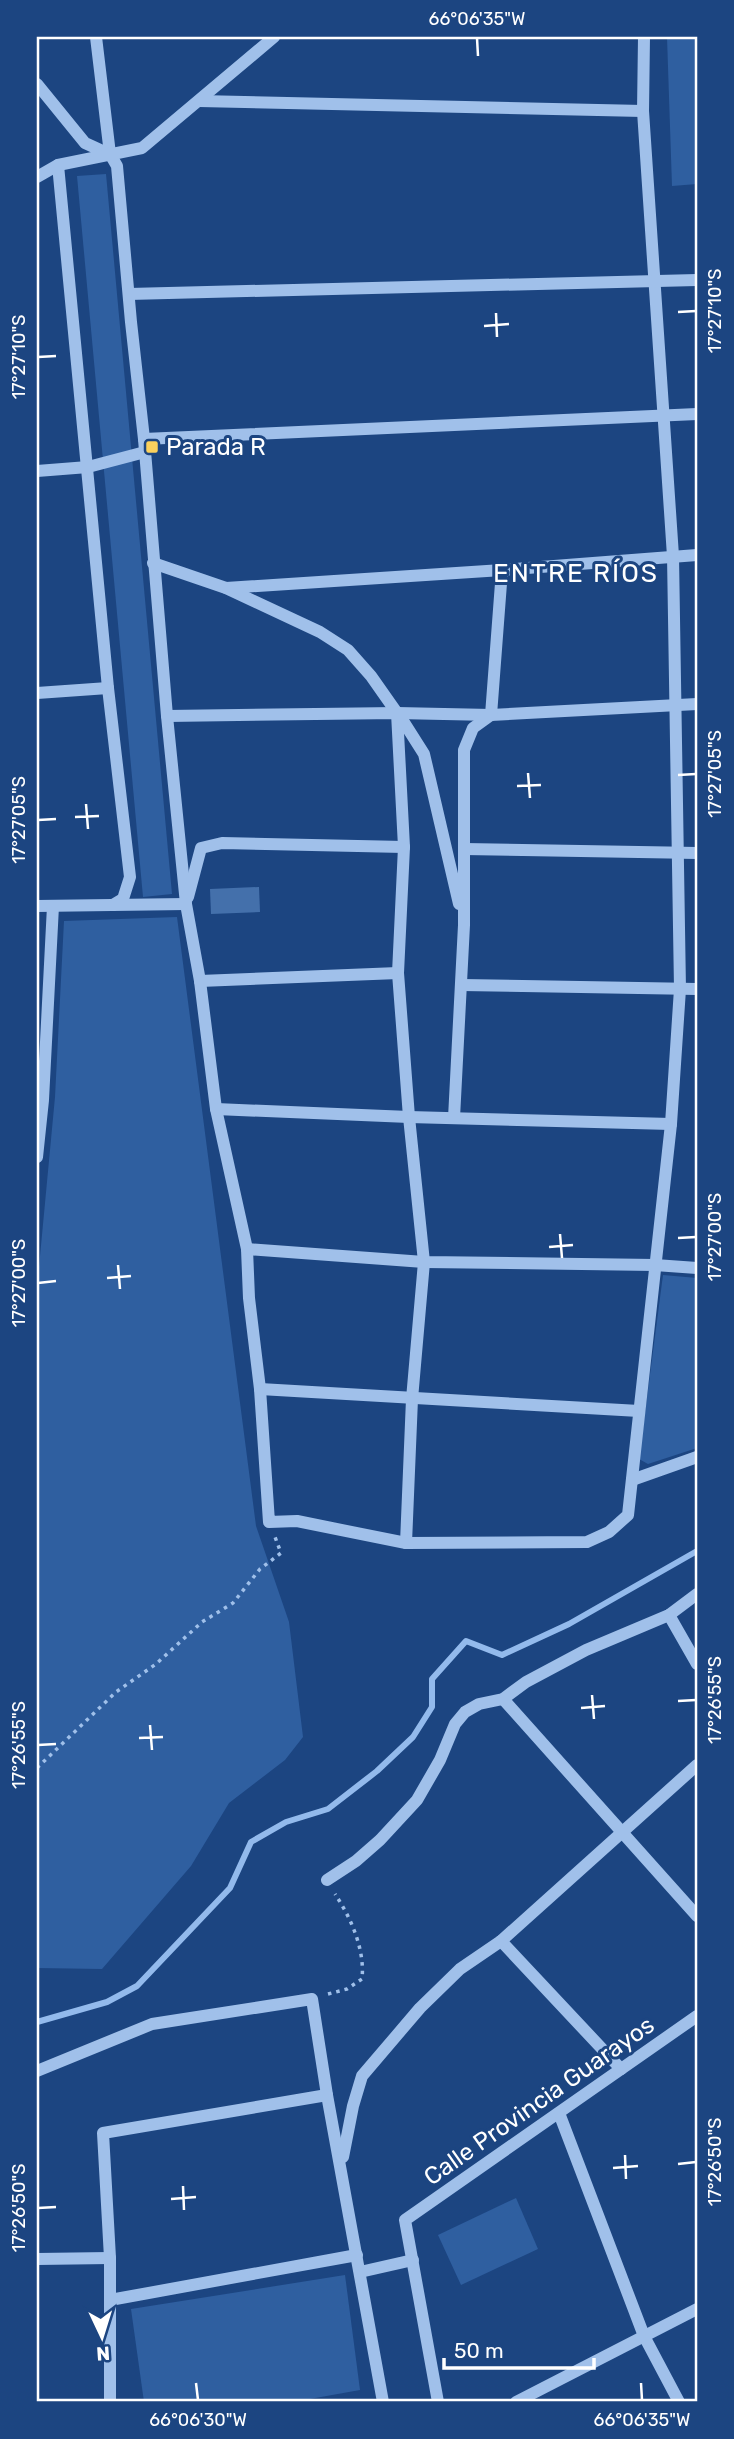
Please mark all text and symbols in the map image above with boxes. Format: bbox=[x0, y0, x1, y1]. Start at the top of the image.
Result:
text: 66°06'35"W bbox=[429, 8, 525, 30]
text: 17°27'10"S bbox=[704, 269, 726, 353]
text: 17°27'10"S bbox=[8, 315, 30, 399]
place label: Parada R bbox=[166, 433, 266, 461]
marker: Parada R bbox=[144, 439, 160, 455]
district label: ENTRE RÍOS bbox=[493, 558, 659, 589]
text: 17°27'05"S bbox=[704, 730, 726, 818]
text: 17°27'05"S bbox=[8, 776, 30, 864]
text: 17°27'00"S bbox=[704, 1193, 726, 1281]
text: 17°27'00"S bbox=[8, 1239, 30, 1327]
text: 17°26'55"S bbox=[704, 1656, 726, 1744]
text: 17°26'55"S bbox=[8, 1701, 30, 1789]
street label: Calle Provincia Guarayos bbox=[419, 2011, 659, 2191]
text: 17°26'50"S bbox=[704, 2118, 726, 2206]
text: 17°26'50"S bbox=[8, 2164, 30, 2252]
north arrow bbox=[66, 2302, 136, 2372]
scale bar bbox=[444, 2327, 594, 2371]
text: 50 m bbox=[454, 2338, 504, 2363]
text: N bbox=[96, 2342, 111, 2365]
text: 66°06'30"W bbox=[149, 2409, 247, 2431]
text: 66°06'35"W bbox=[594, 2409, 690, 2431]

